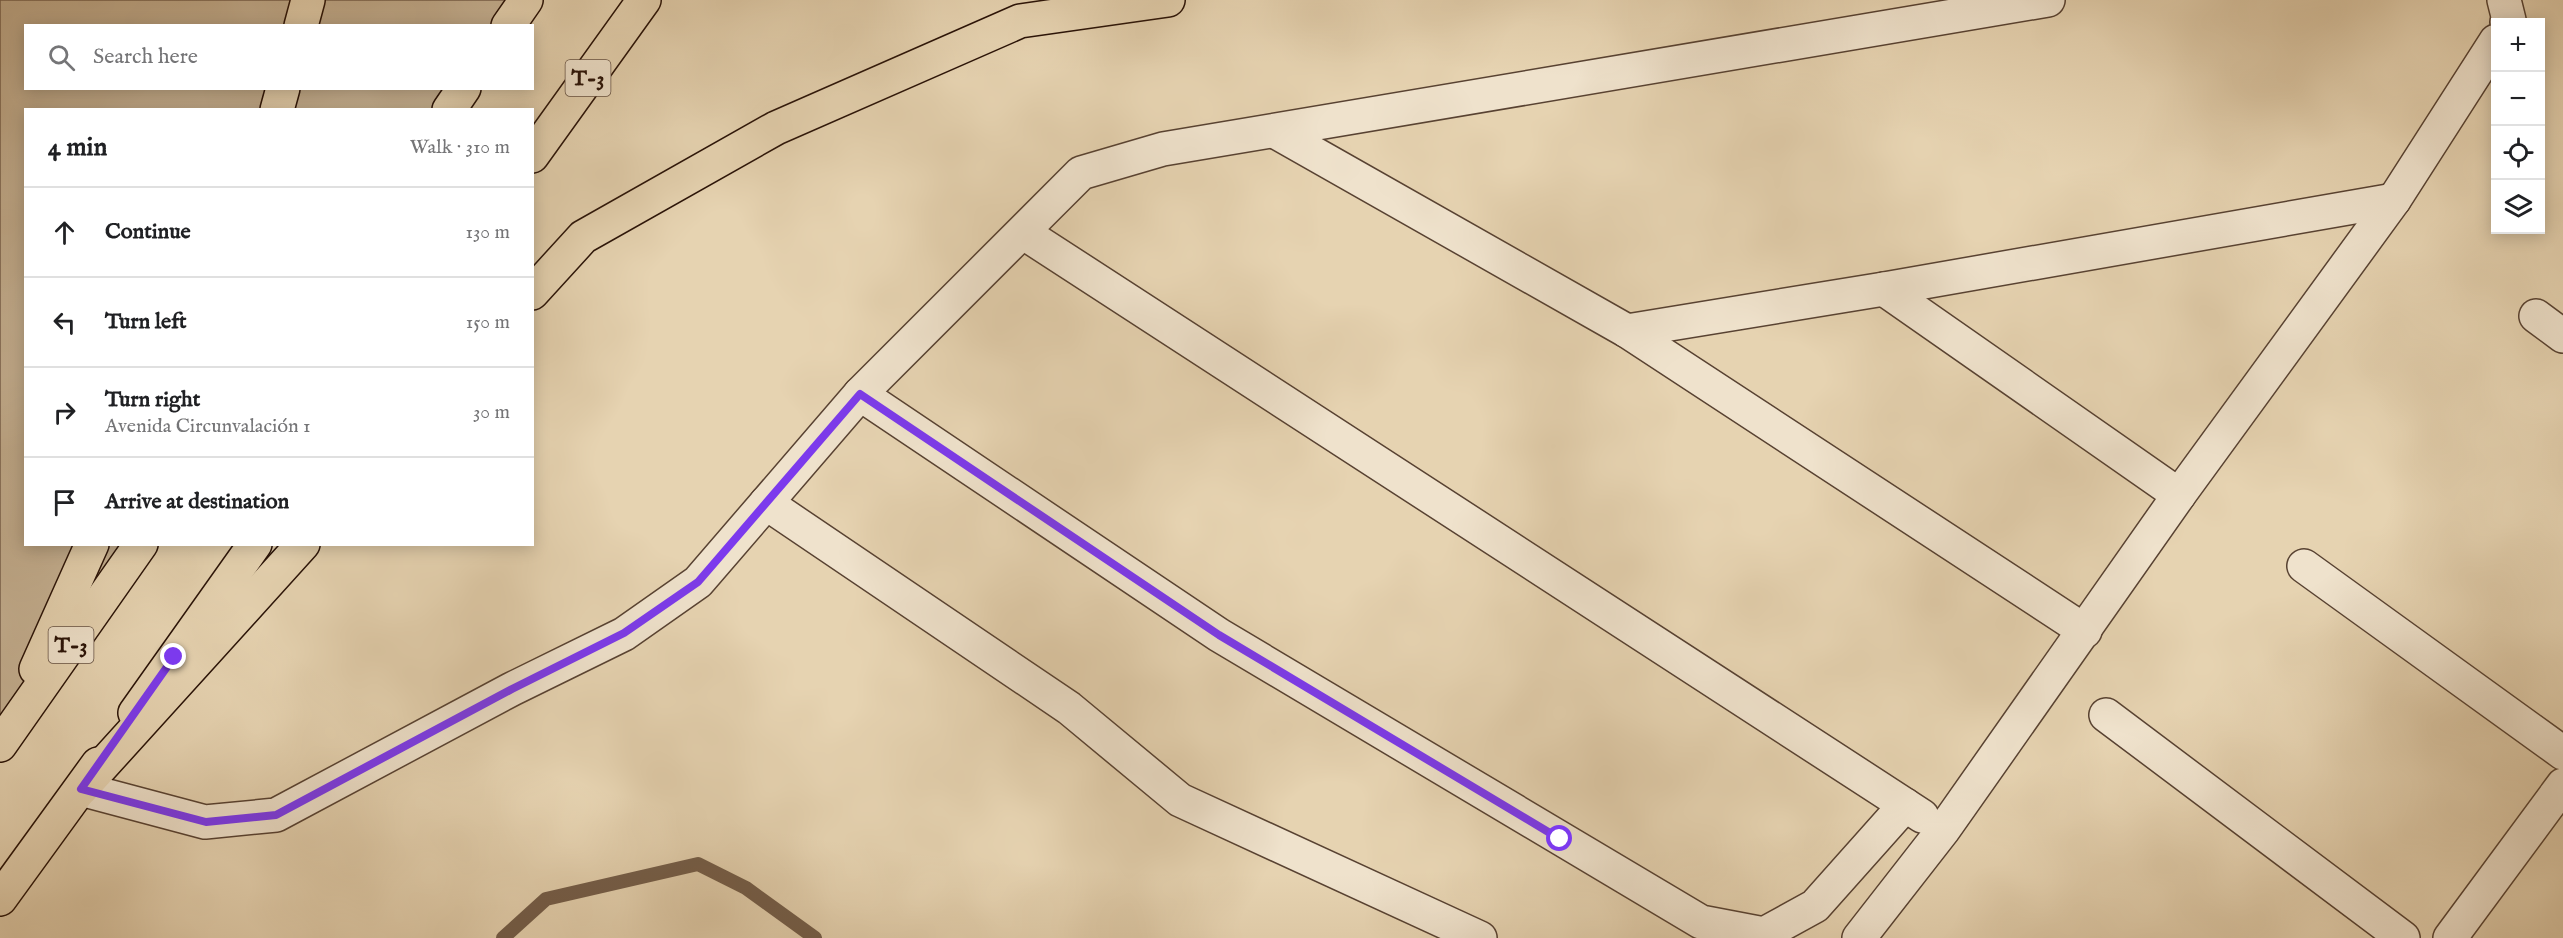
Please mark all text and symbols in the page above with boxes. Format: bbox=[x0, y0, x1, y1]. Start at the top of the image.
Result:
map controls bbox=[2491, 18, 2545, 234]
button: + bbox=[2491, 18, 2545, 72]
search box bbox=[24, 24, 534, 90]
icon: search bbox=[45, 41, 78, 74]
text: Search here bbox=[93, 43, 198, 71]
road number: T-3 bbox=[566, 60, 610, 96]
button: − bbox=[2491, 72, 2545, 126]
button: locate bbox=[2491, 126, 2545, 180]
text: 4 min bbox=[48, 131, 107, 164]
text: Walk · 310 m bbox=[410, 135, 510, 160]
button: layers bbox=[2491, 180, 2545, 234]
icon: ahead bbox=[48, 216, 81, 249]
text: Continue bbox=[105, 218, 191, 246]
text: 130 m bbox=[465, 220, 510, 245]
icon: left bbox=[48, 306, 81, 339]
text: Turn left bbox=[105, 308, 187, 336]
text: 150 m bbox=[466, 310, 510, 335]
text: Turn right bbox=[105, 386, 200, 414]
icon: right bbox=[48, 396, 81, 429]
text: 30 m bbox=[473, 400, 510, 425]
text: Avenida Circunvalación 1 bbox=[105, 414, 311, 439]
icon: arrive bbox=[48, 486, 81, 519]
text: Arrive at destination bbox=[105, 488, 289, 516]
road number: T-3 bbox=[48, 627, 94, 663]
route end bbox=[160, 643, 186, 669]
route start bbox=[1546, 825, 1572, 851]

